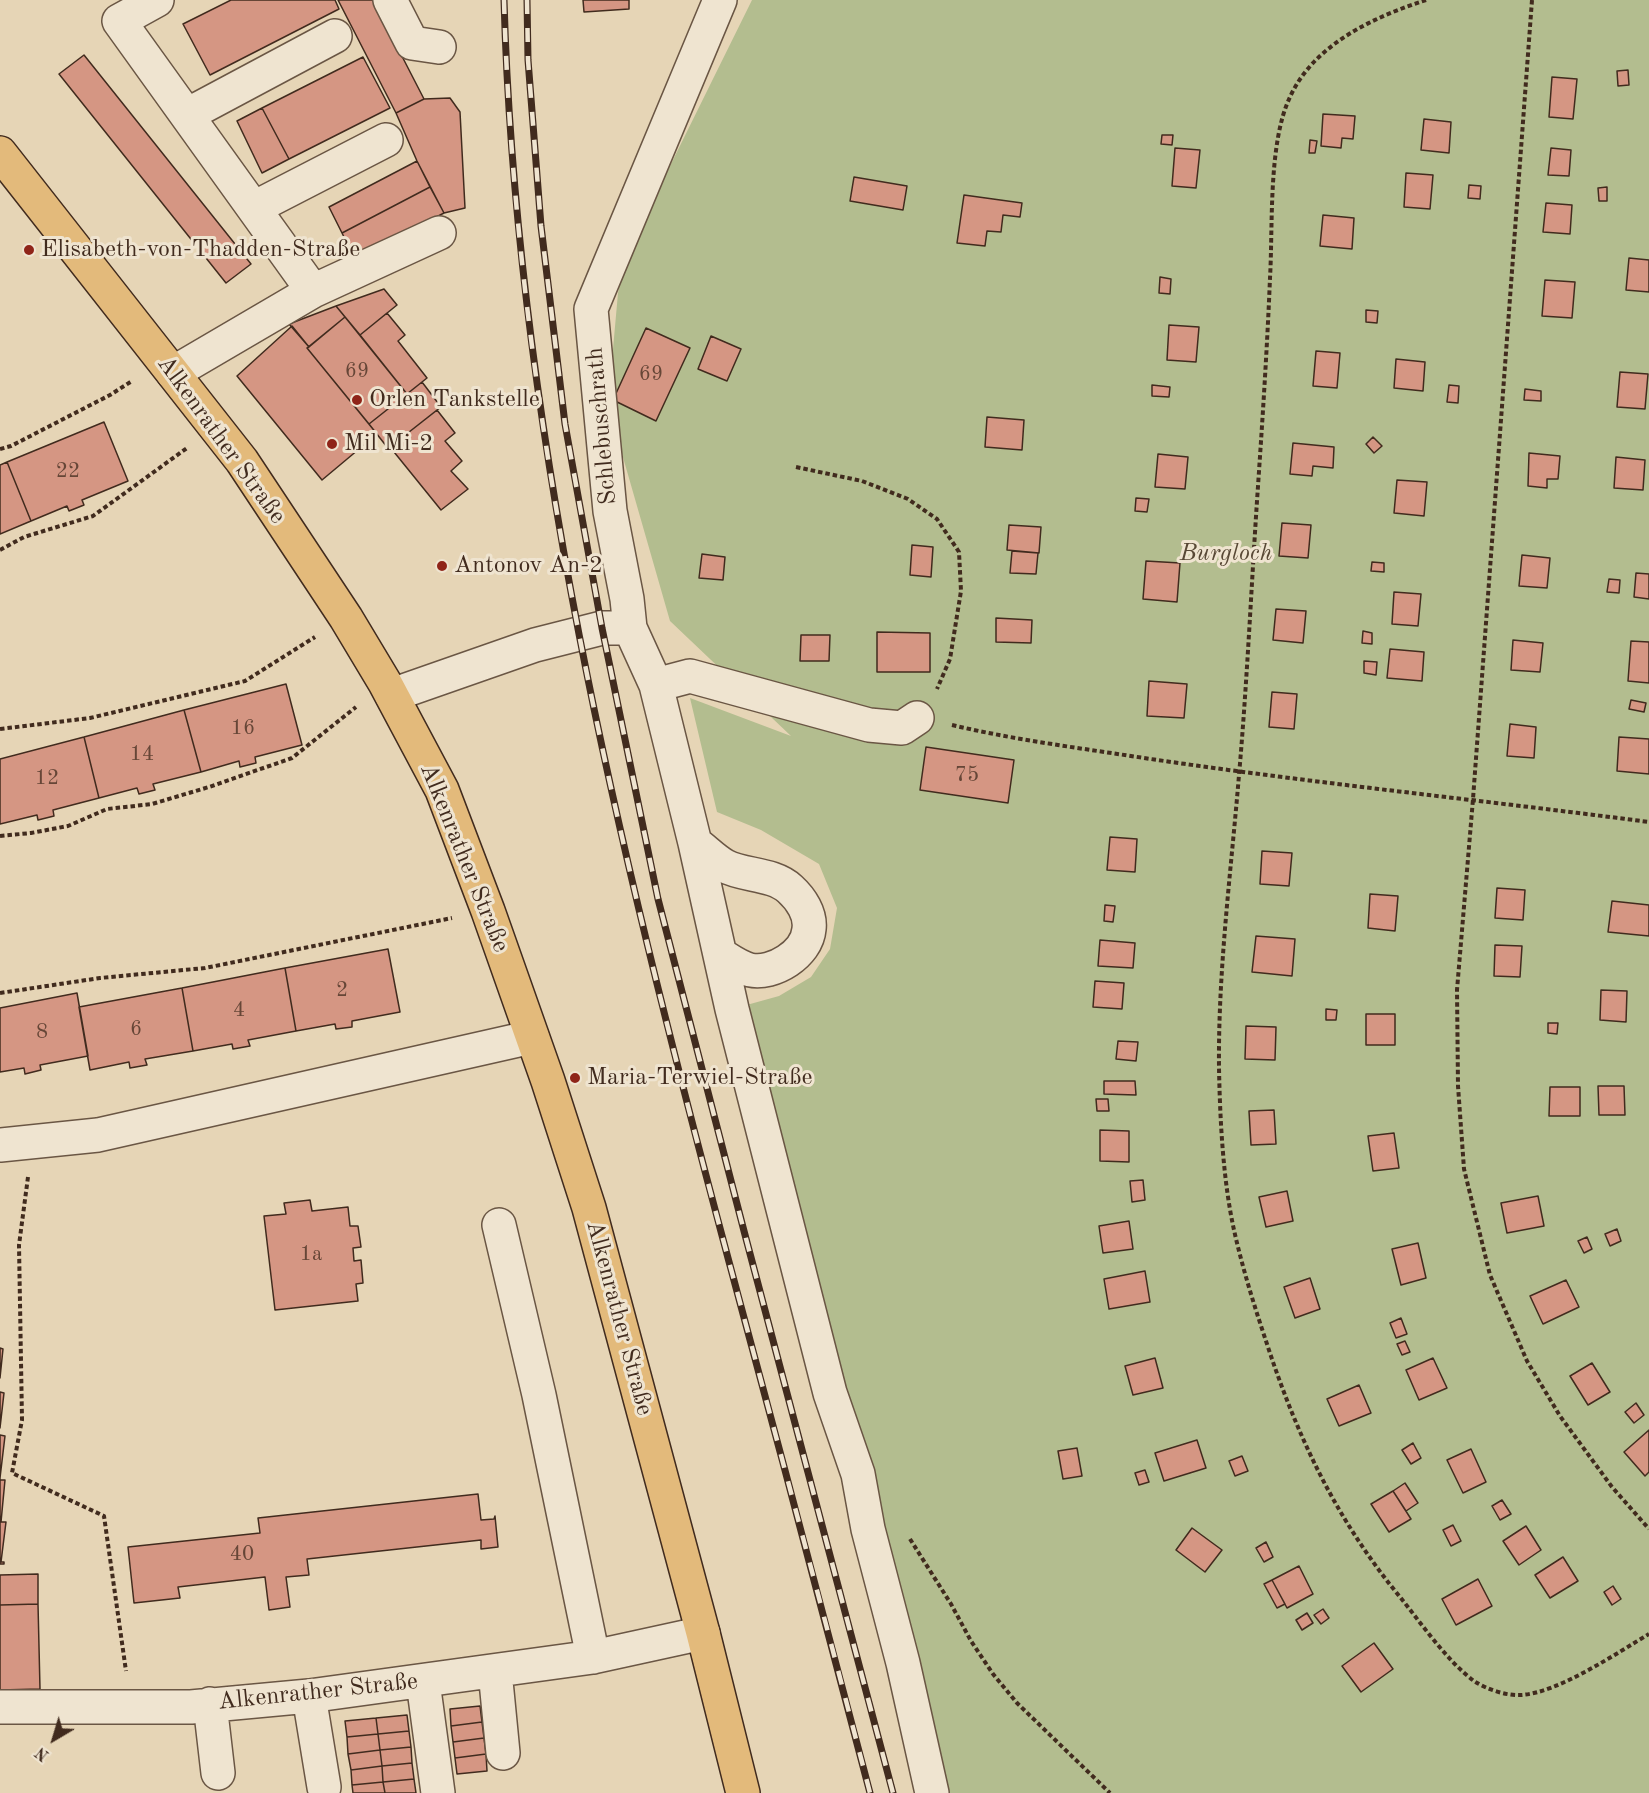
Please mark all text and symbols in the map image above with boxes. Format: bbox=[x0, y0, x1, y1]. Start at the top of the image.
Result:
place label: Elisabeth-von-Thadden-Straße bbox=[41, 236, 360, 264]
marker: Elisabeth-von-Thadden-Straße bbox=[22, 243, 36, 257]
street label: Schlebuschrath bbox=[581, 346, 623, 506]
street label: Alkenrather Straße bbox=[150, 350, 292, 530]
house number: 69 bbox=[345, 358, 369, 384]
house number: 69 bbox=[639, 361, 663, 387]
place label: Orlen Tankstelle bbox=[369, 386, 540, 414]
marker: Orlen Tankstelle bbox=[350, 393, 364, 407]
place label: Mil Mi-2 bbox=[344, 430, 433, 458]
marker: Mil Mi-2 bbox=[325, 437, 339, 451]
house number: 22 bbox=[56, 458, 80, 484]
park label: Burgloch bbox=[1180, 540, 1272, 568]
place label: Antonov An-2 bbox=[454, 552, 603, 580]
marker: Antonov An-2 bbox=[435, 559, 449, 573]
house number: 16 bbox=[231, 715, 255, 741]
house number: 14 bbox=[130, 741, 154, 767]
street label: Alkenrather Straße bbox=[413, 760, 515, 956]
house number: 75 bbox=[955, 762, 979, 788]
house number: 12 bbox=[35, 765, 59, 791]
house number: 2 bbox=[336, 977, 348, 1003]
house number: 4 bbox=[233, 997, 245, 1023]
house number: 6 bbox=[130, 1016, 142, 1042]
house number: 8 bbox=[36, 1019, 48, 1045]
place label: Maria-Terwiel-Straße bbox=[587, 1064, 813, 1092]
marker: Maria-Terwiel-Straße bbox=[568, 1071, 582, 1085]
street label: Alkenrather Straße bbox=[579, 1217, 659, 1419]
house number: 1a bbox=[300, 1241, 322, 1267]
house number: 40 bbox=[230, 1541, 254, 1567]
street label: Alkenrather Straße bbox=[217, 1667, 419, 1717]
north arrow bbox=[24, 1709, 84, 1769]
text: N bbox=[33, 1743, 53, 1763]

